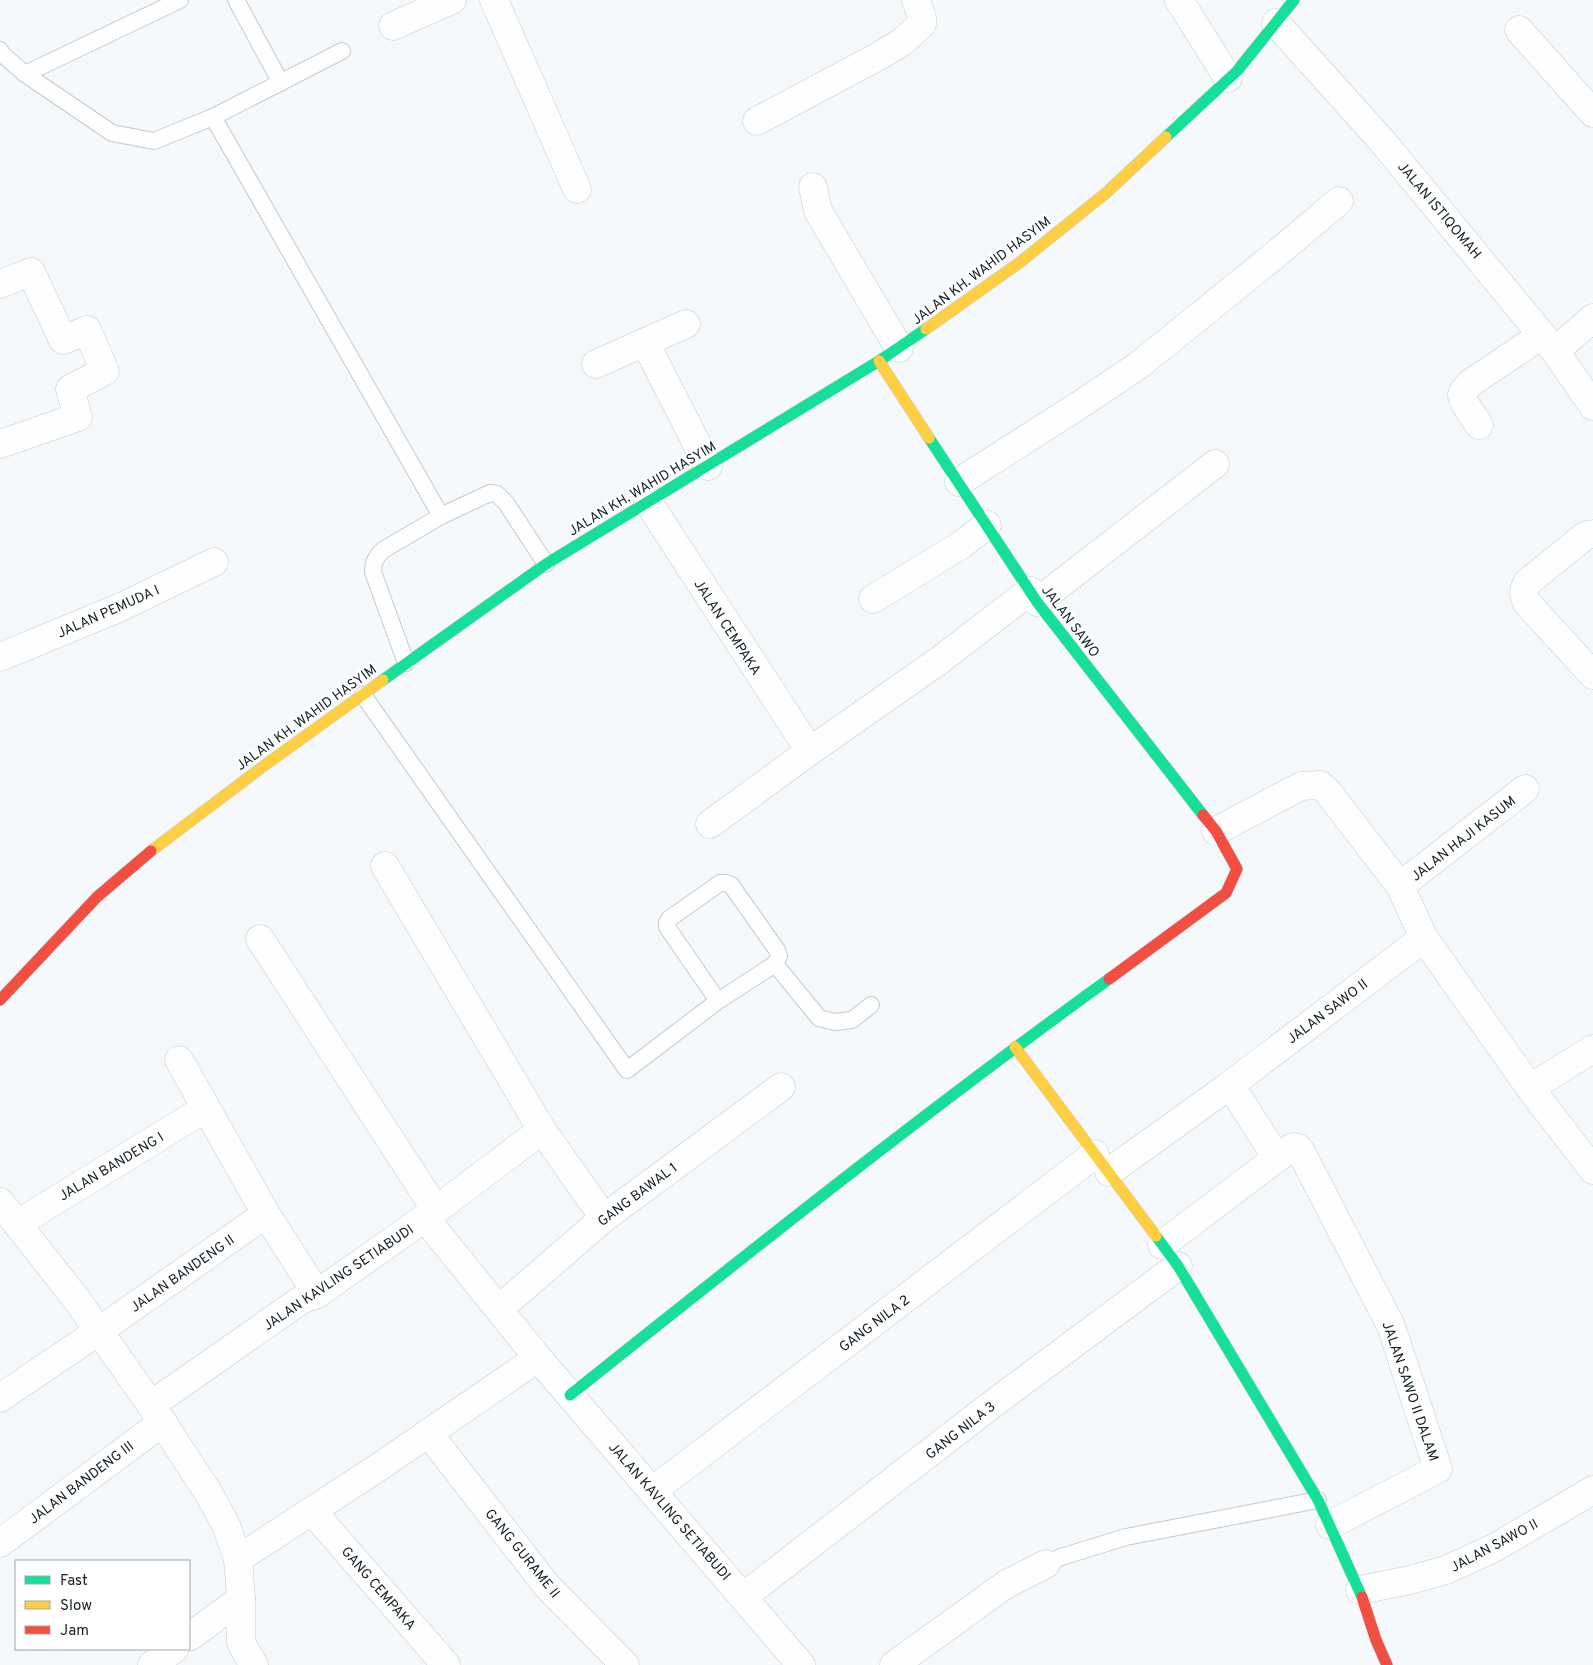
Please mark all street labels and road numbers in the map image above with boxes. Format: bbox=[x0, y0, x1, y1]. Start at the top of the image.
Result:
street label: JALAN ISTIQOMAH bbox=[1393, 159, 1484, 263]
street label: JALAN KH. WAHID HASYIM bbox=[909, 213, 1055, 329]
street label: JALAN KH. WAHID HASYIM bbox=[566, 438, 720, 540]
street label: JALAN CEMPAKA bbox=[690, 577, 764, 679]
street label: JALAN PEMUDA I bbox=[55, 582, 162, 643]
street label: JALAN SAWO bbox=[1037, 583, 1102, 661]
street label: JALAN KH. WAHID HASYIM bbox=[233, 662, 380, 775]
street label: JALAN HAJI KASUM bbox=[1408, 793, 1520, 885]
street label: JALAN SAWO II bbox=[1284, 976, 1372, 1048]
street label: JALAN BANDENG I bbox=[56, 1129, 167, 1205]
street label: GANG BAWAL 1 bbox=[595, 1160, 681, 1231]
street label: JALAN KAVLING SETIABUDI bbox=[260, 1222, 417, 1335]
street label: JALAN BANDENG II bbox=[128, 1232, 238, 1317]
street label: GANG NILA 2 bbox=[836, 1292, 914, 1356]
street label: JALAN SAWO II DALAM bbox=[1378, 1319, 1442, 1464]
street label: GANG NILA 3 bbox=[923, 1399, 999, 1464]
street label: JALAN BANDENG III bbox=[26, 1438, 138, 1528]
street label: JALAN KAVLING SETIABUDI bbox=[604, 1439, 734, 1585]
street label: GANG GURAME II bbox=[481, 1506, 563, 1602]
street label: JALAN SAWO II bbox=[1448, 1516, 1541, 1577]
street label: GANG CEMPAKA bbox=[337, 1544, 419, 1634]

